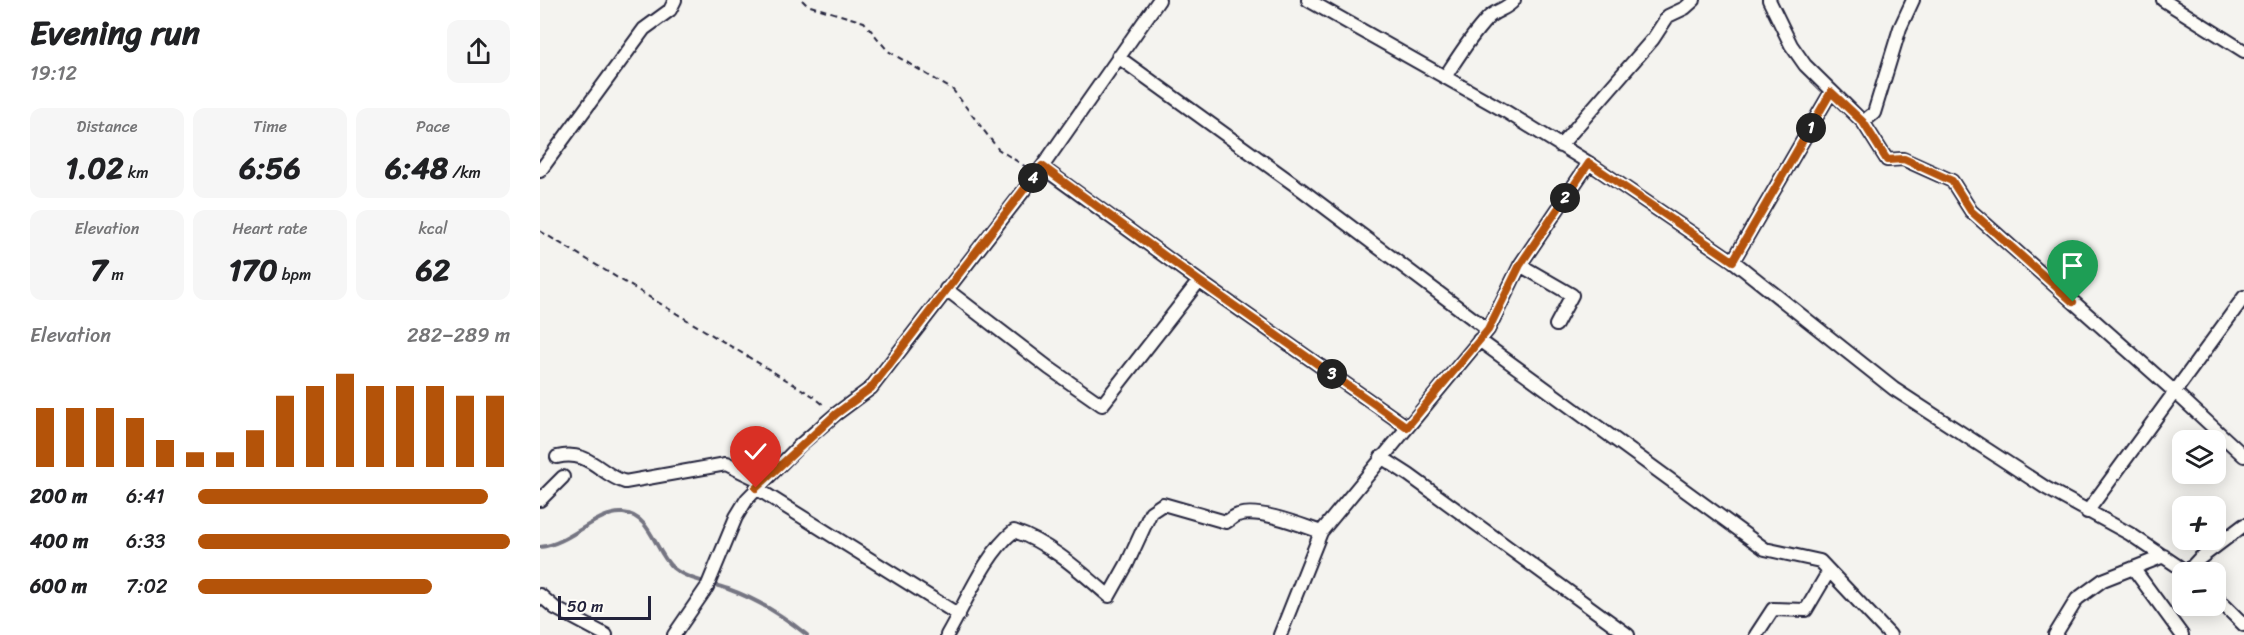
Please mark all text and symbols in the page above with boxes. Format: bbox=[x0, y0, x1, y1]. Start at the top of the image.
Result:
text: Evening run bbox=[30, 4, 200, 62]
button: share bbox=[447, 20, 510, 83]
text: 19:12 bbox=[30, 56, 77, 91]
text: Distance bbox=[77, 112, 137, 141]
text: Time bbox=[253, 112, 287, 141]
text: Pace bbox=[416, 112, 450, 141]
pin: 1 bbox=[1796, 113, 1826, 143]
text: 1 bbox=[1808, 113, 1814, 142]
text: 1.02 bbox=[65, 141, 124, 195]
text: 6:56 bbox=[239, 141, 301, 195]
text: 6:48 bbox=[385, 141, 448, 195]
text: km bbox=[124, 158, 149, 187]
text: /km bbox=[448, 158, 481, 187]
pin: 4 bbox=[1018, 163, 1048, 193]
text: 4 bbox=[1028, 163, 1038, 192]
pin: 2 bbox=[1550, 183, 1580, 213]
text: 2 bbox=[1560, 183, 1570, 212]
text: Elevation bbox=[75, 214, 139, 243]
text: Heart rate bbox=[232, 214, 308, 243]
text: kcal bbox=[418, 214, 448, 243]
pin bbox=[2047, 240, 2098, 302]
text: 7 bbox=[90, 243, 107, 297]
text: 170 bbox=[229, 243, 278, 297]
text: 62 bbox=[416, 243, 450, 297]
icon: arrive bbox=[2056, 249, 2089, 282]
text: m bbox=[107, 260, 124, 289]
text: bpm bbox=[278, 260, 311, 289]
text: Elevation bbox=[30, 318, 111, 353]
text: 282–289 m bbox=[407, 318, 510, 353]
pin: 3 bbox=[1317, 359, 1347, 389]
text: 3 bbox=[1328, 359, 1336, 388]
pin bbox=[730, 426, 781, 488]
map controls bbox=[2172, 430, 2226, 616]
button: layers bbox=[2172, 430, 2226, 484]
icon: check bbox=[739, 435, 772, 468]
text: 200 m bbox=[30, 479, 87, 514]
text: 6:41 bbox=[126, 479, 164, 514]
button: + bbox=[2172, 496, 2226, 550]
text: 400 m bbox=[30, 524, 88, 559]
text: 6:33 bbox=[126, 524, 165, 559]
button: − bbox=[2172, 562, 2226, 616]
text: 600 m bbox=[30, 569, 87, 604]
text: 7:02 bbox=[126, 569, 168, 604]
text: 50 m bbox=[567, 592, 603, 621]
scale bar bbox=[558, 593, 651, 620]

